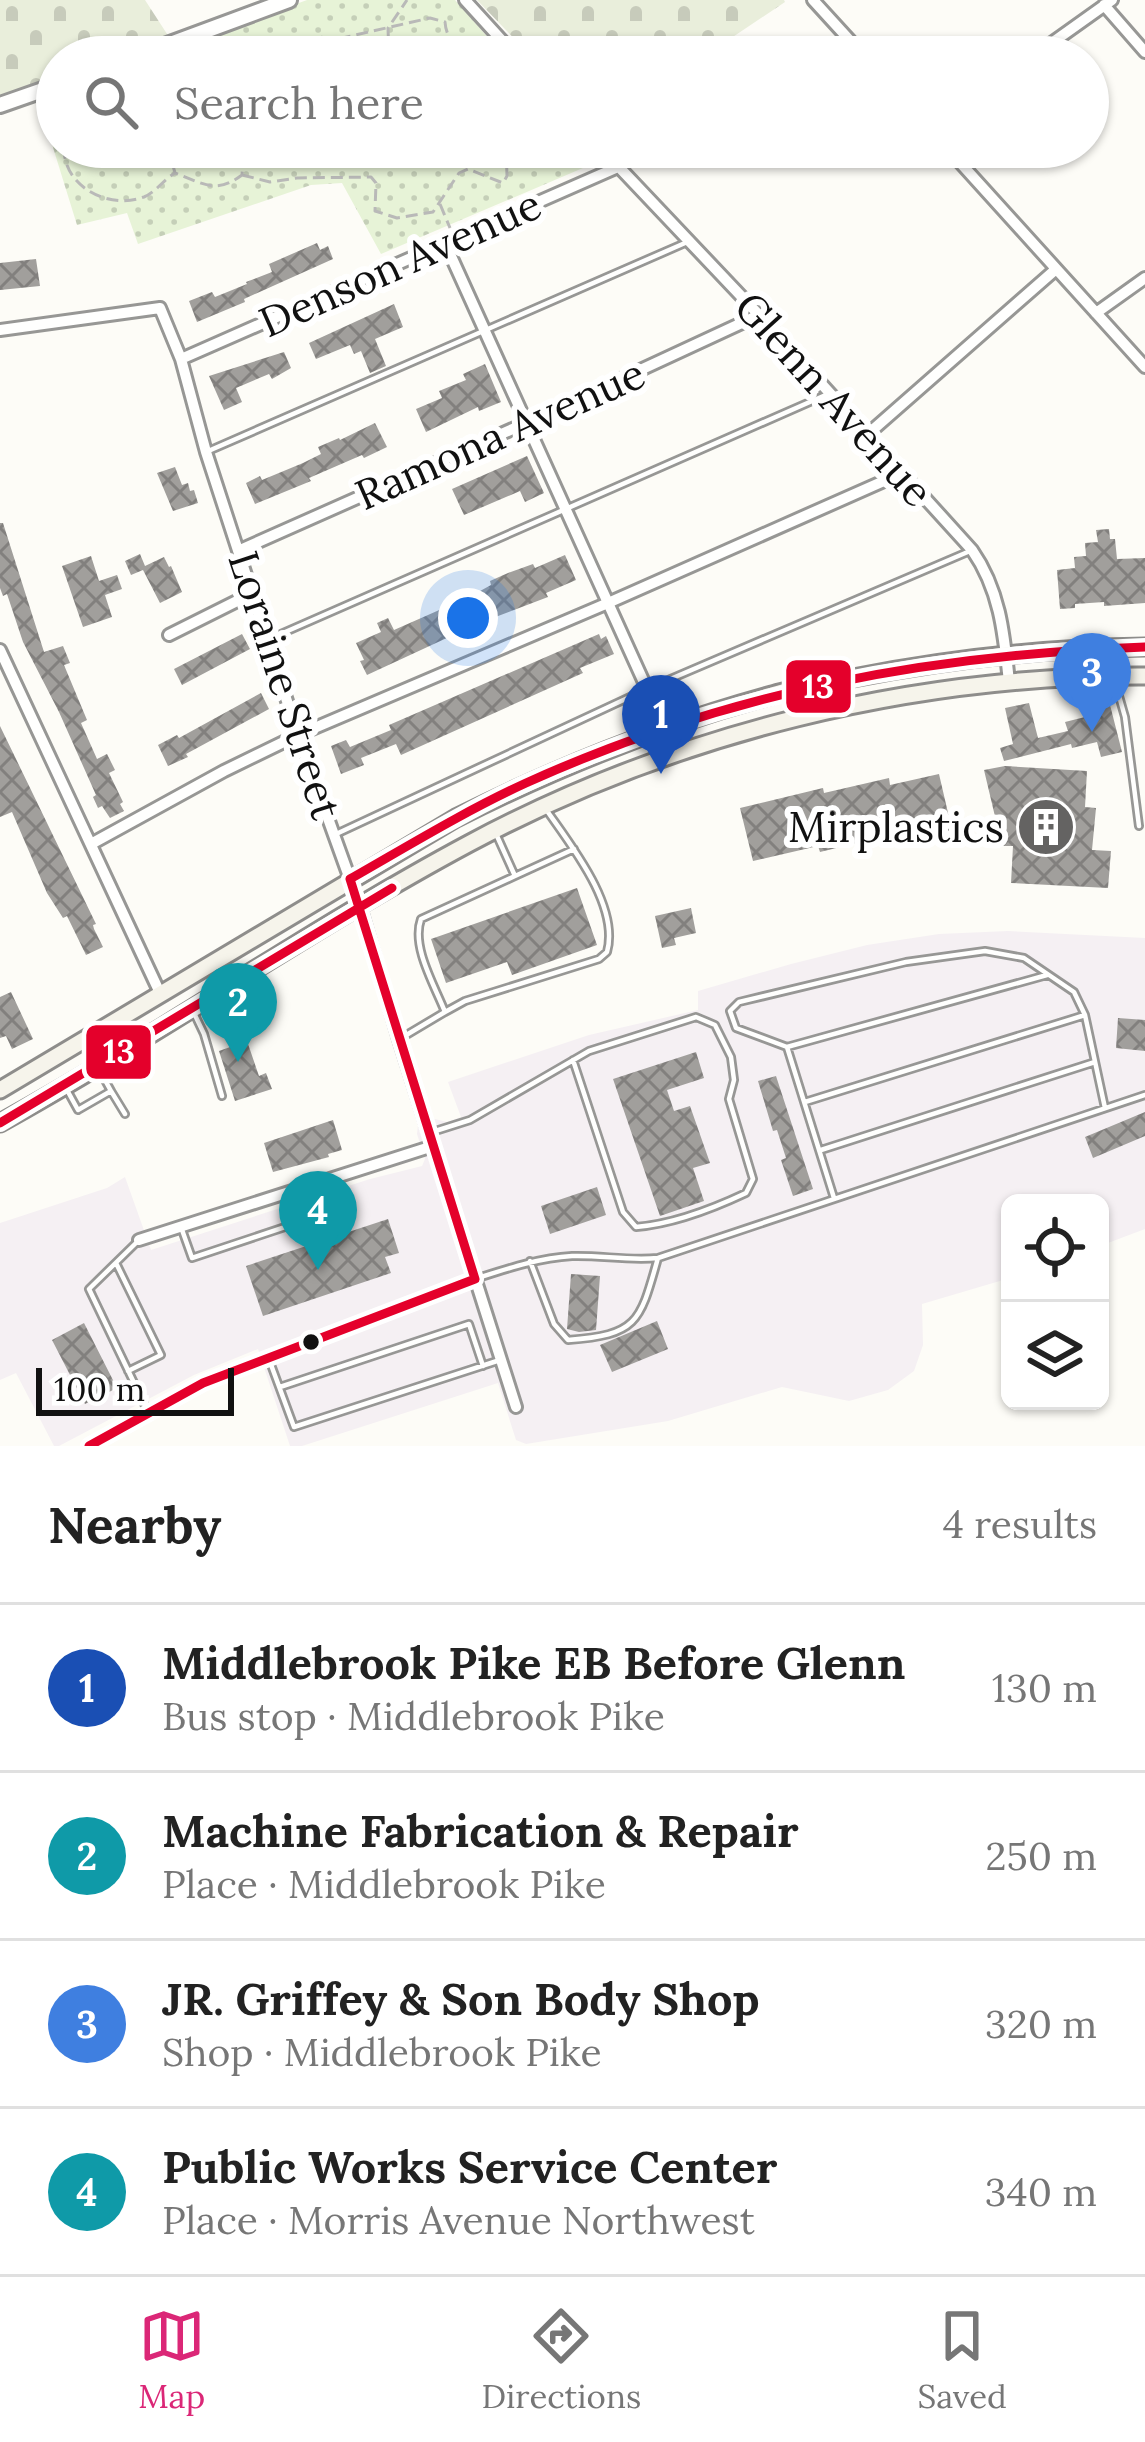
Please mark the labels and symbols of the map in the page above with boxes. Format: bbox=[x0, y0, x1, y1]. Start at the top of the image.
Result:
street label: Denson Avenue bbox=[251, 177, 549, 349]
street label: Glenn Avenue bbox=[723, 280, 945, 518]
street label: Ramona Avenue bbox=[347, 346, 653, 522]
street label: Loraine Street bbox=[216, 544, 354, 827]
your location bbox=[438, 588, 498, 648]
pin: 3 bbox=[1053, 633, 1131, 732]
line badge: 13 bbox=[784, 658, 853, 715]
text: 13 bbox=[802, 665, 834, 707]
pin: 1 bbox=[622, 675, 700, 774]
building icon: Mirplastics bbox=[1015, 796, 1077, 858]
place label: Mirplastics bbox=[788, 800, 1004, 854]
pin: 2 bbox=[199, 963, 277, 1062]
line badge: 13 bbox=[84, 1023, 153, 1081]
text: 13 bbox=[103, 1030, 135, 1072]
pin: 4 bbox=[279, 1171, 357, 1270]
unlabelled marker bbox=[300, 1331, 322, 1353]
scale bar bbox=[36, 1362, 234, 1415]

